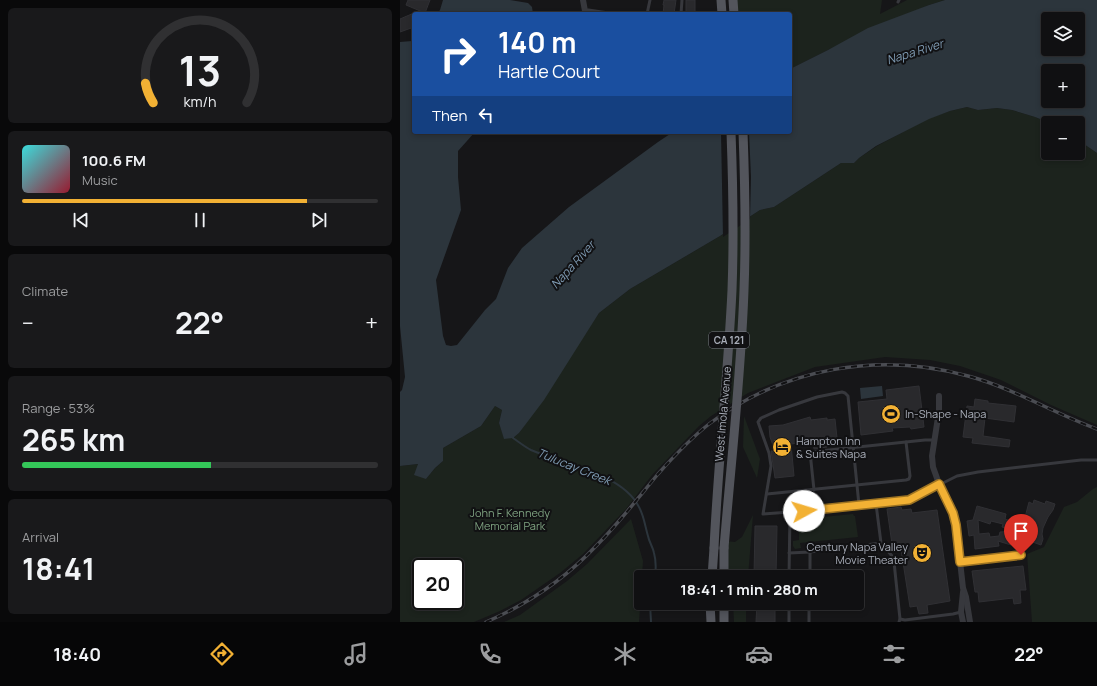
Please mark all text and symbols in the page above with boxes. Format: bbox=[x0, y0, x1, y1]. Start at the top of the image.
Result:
map controls bbox=[1041, 12, 1085, 160]
button: layers bbox=[1041, 12, 1085, 56]
text: 140 m bbox=[498, 23, 577, 61]
icon: right bbox=[432, 28, 484, 80]
water label: Napa River bbox=[884, 34, 947, 68]
text: 13 bbox=[179, 42, 221, 98]
text: Hartle Court bbox=[498, 59, 600, 83]
button: + bbox=[1041, 64, 1085, 108]
text: km/h bbox=[183, 92, 217, 111]
icon: left bbox=[475, 104, 497, 126]
text: Then bbox=[432, 105, 467, 126]
button: − bbox=[1041, 116, 1085, 160]
text: 100.6 FM bbox=[82, 150, 146, 171]
text: Music bbox=[82, 171, 118, 189]
icon: previous bbox=[70, 209, 92, 231]
icon: pause bbox=[189, 209, 211, 231]
icon: next bbox=[308, 209, 330, 231]
water label: Napa River bbox=[547, 236, 600, 292]
text: Climate bbox=[22, 282, 68, 300]
text: 22° bbox=[175, 302, 224, 343]
text: − bbox=[22, 308, 34, 338]
text: + bbox=[365, 308, 378, 338]
road number: CA 121 bbox=[709, 332, 749, 348]
street label: West Imola Avenue bbox=[711, 365, 734, 462]
text: Range · 53% bbox=[22, 399, 95, 417]
sports icon: In-Shape - Napa bbox=[880, 403, 902, 425]
place label: In-Shape - Napa bbox=[905, 406, 986, 421]
text: 265 km bbox=[22, 419, 125, 460]
place label: Hampton Inn & Suites Napa bbox=[796, 433, 866, 461]
hotel icon: Hampton Inn & Suites Napa bbox=[771, 436, 793, 458]
water label: Tulucay Creek bbox=[535, 444, 615, 490]
position arrow bbox=[783, 490, 825, 532]
park label: John F. Kennedy Memorial Park bbox=[470, 505, 550, 533]
pin bbox=[1004, 514, 1038, 555]
icon: arrive bbox=[1010, 520, 1032, 542]
text: Arrival bbox=[22, 528, 59, 546]
place label: Century Napa Valley Movie Theater bbox=[807, 539, 908, 567]
theatre icon: Century Napa Valley Movie Theater bbox=[911, 542, 933, 564]
text: 18:41 bbox=[22, 548, 95, 589]
speed limit sign: 20 bbox=[412, 558, 464, 610]
text: 18:41 · 1 min · 280 m bbox=[680, 579, 818, 600]
icon: directions bbox=[208, 640, 236, 668]
icon: music bbox=[342, 640, 370, 668]
icon: phone bbox=[476, 640, 504, 668]
icon: climate bbox=[611, 640, 639, 668]
icon: car bbox=[745, 640, 773, 668]
icon: filters bbox=[880, 640, 908, 668]
text: 18:40 bbox=[53, 642, 101, 666]
text: 22° bbox=[1014, 642, 1044, 666]

